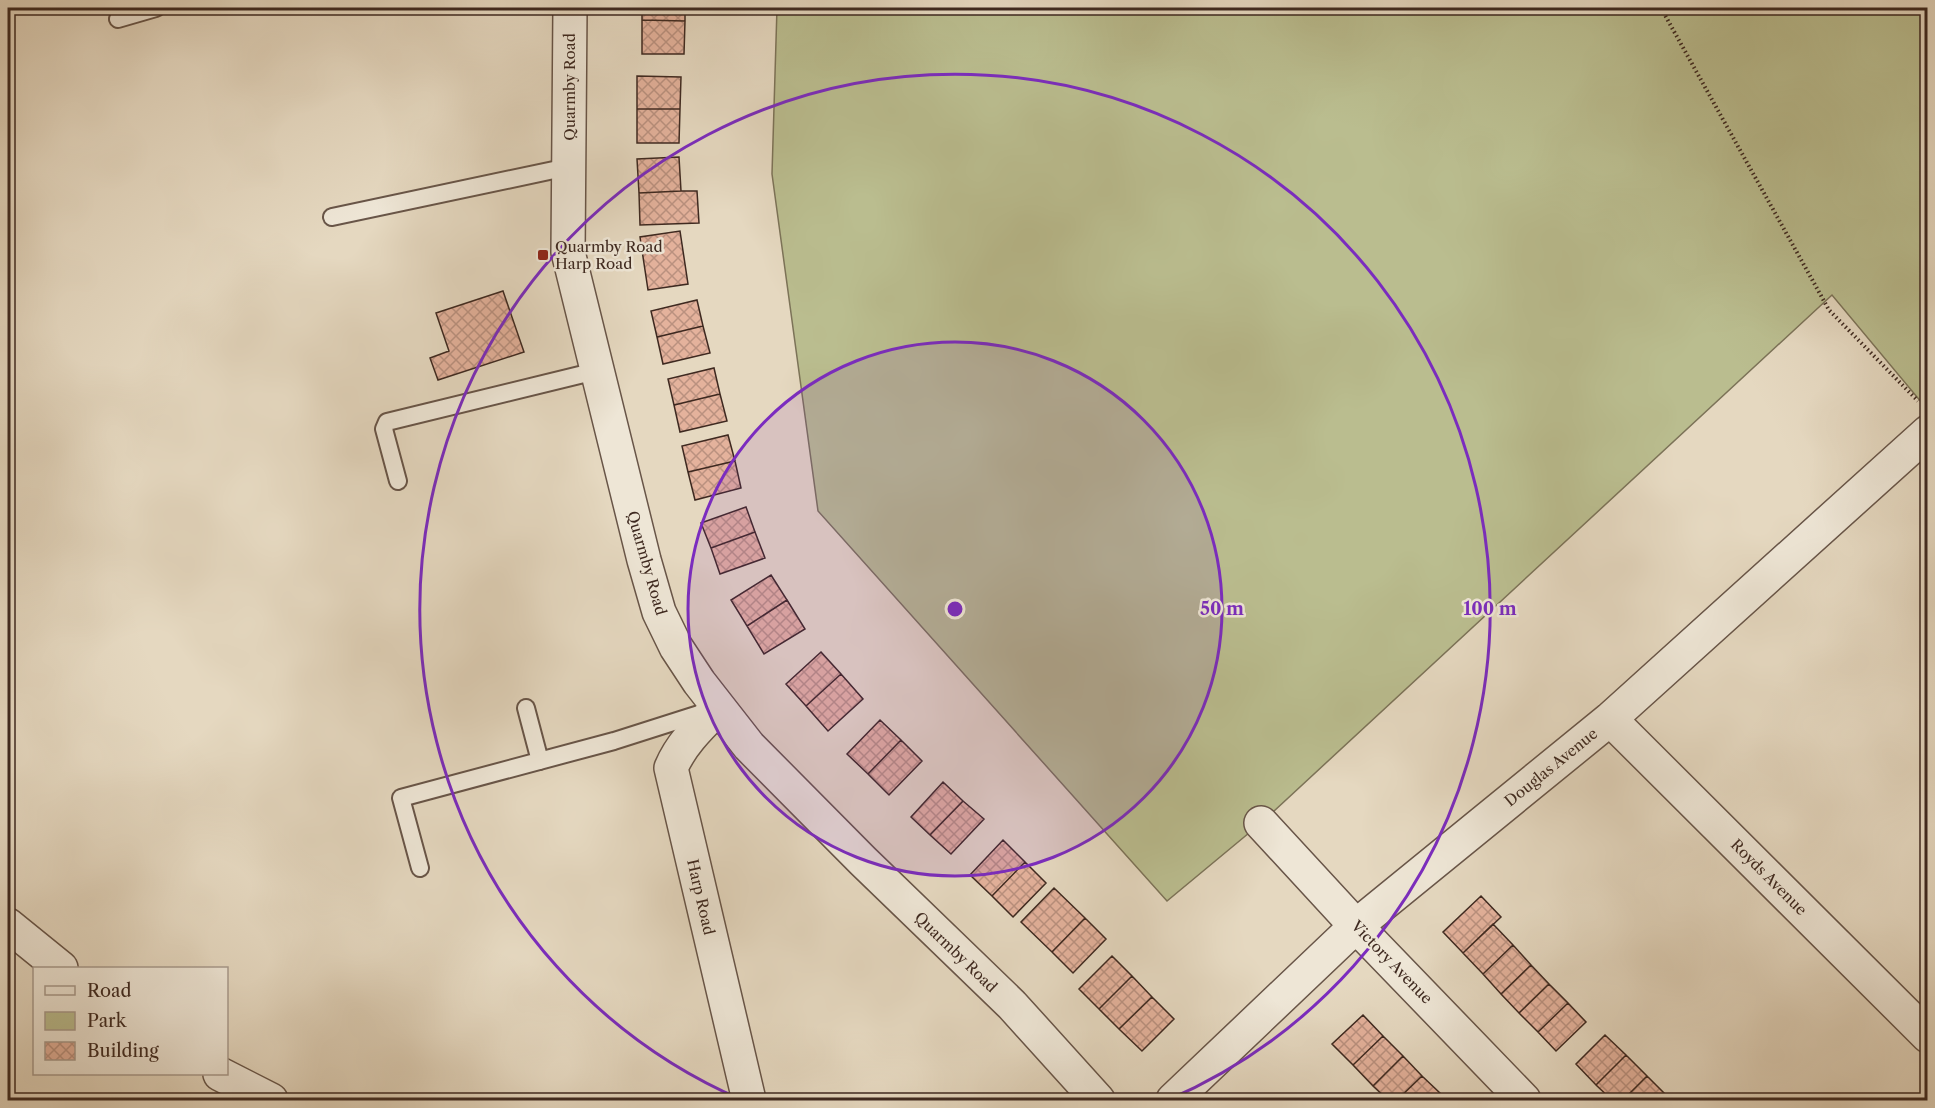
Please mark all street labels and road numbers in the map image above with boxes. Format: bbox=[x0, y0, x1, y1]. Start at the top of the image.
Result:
street label: Quarmby Road bbox=[560, 33, 579, 141]
street label: Quarmby Road bbox=[623, 509, 671, 617]
street label: Douglas Avenue bbox=[1501, 724, 1601, 810]
street label: Royds Avenue bbox=[1727, 835, 1811, 919]
street label: Harp Road bbox=[683, 857, 719, 937]
street label: Quarmby Road bbox=[911, 908, 1001, 996]
street label: Victory Avenue bbox=[1347, 916, 1437, 1008]

